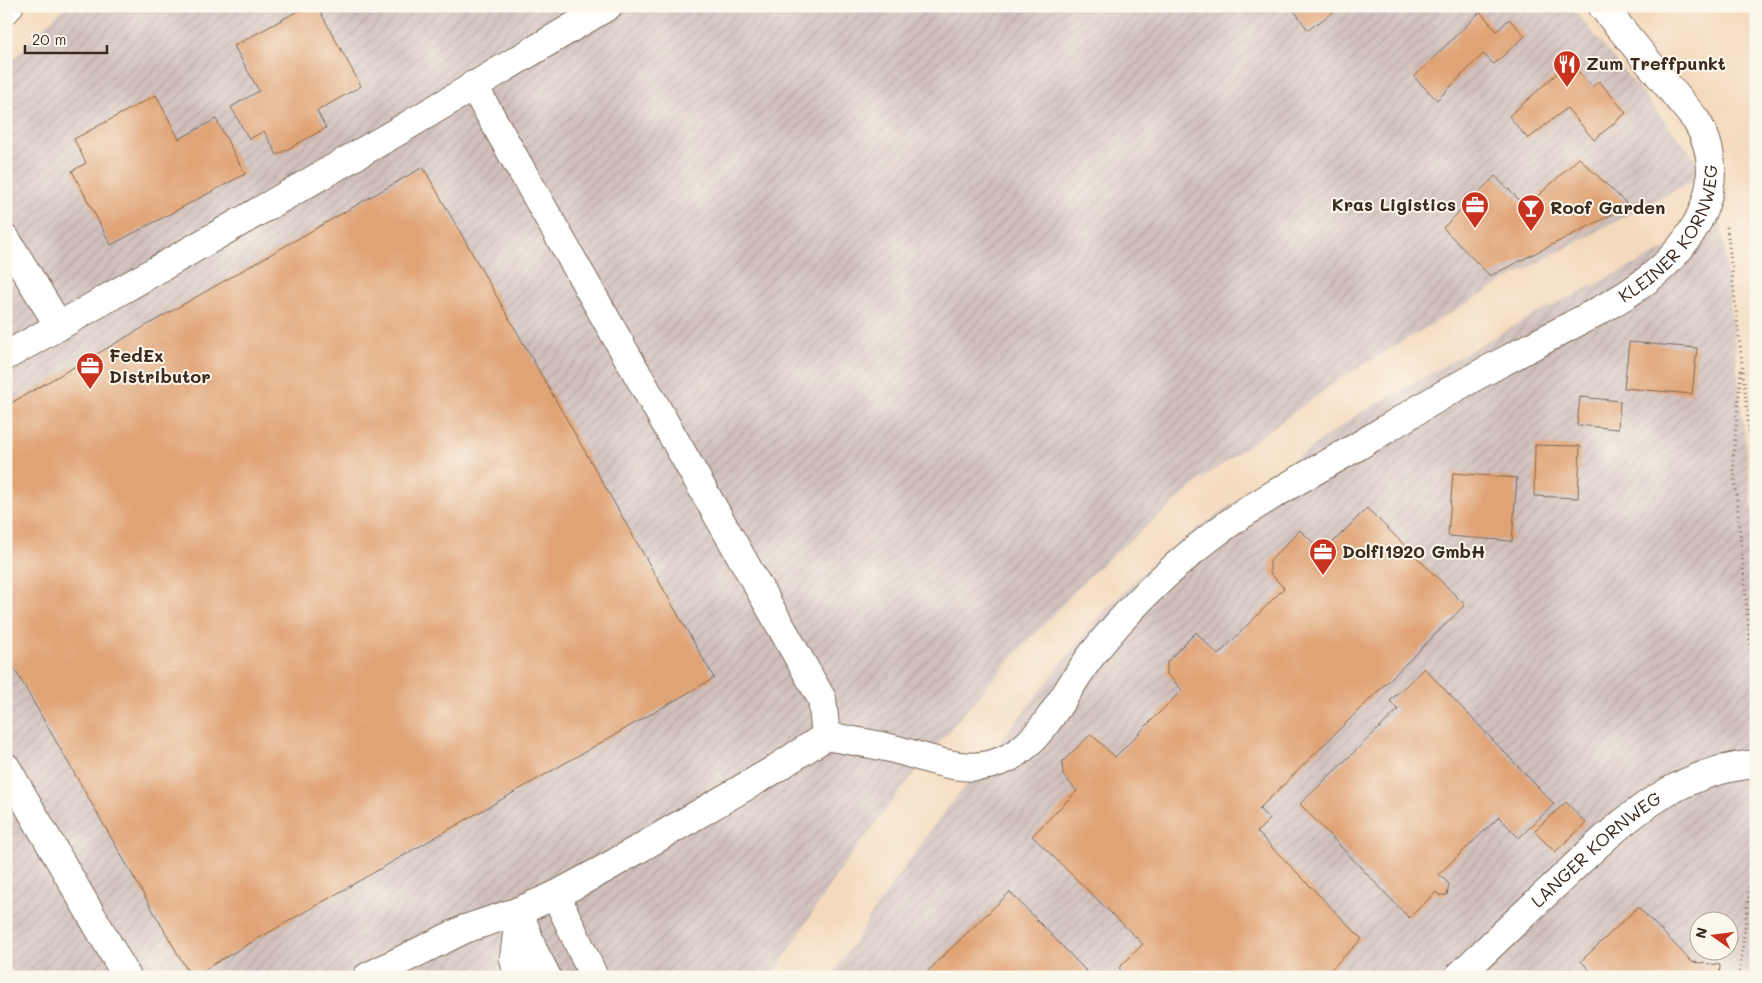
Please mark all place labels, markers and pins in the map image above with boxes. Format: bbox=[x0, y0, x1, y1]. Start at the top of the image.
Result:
restaurant icon: Zum Treffpunkt bbox=[1552, 49, 1582, 88]
place label: Zum Treffpunkt bbox=[1586, 51, 1726, 75]
office icon: Kras Ligistics bbox=[1460, 190, 1490, 229]
place label: Kras Ligistics bbox=[1332, 192, 1456, 216]
bar icon: Roof Garden bbox=[1516, 193, 1546, 232]
place label: Roof Garden bbox=[1550, 195, 1665, 219]
place label: FedEx Distributor bbox=[109, 343, 211, 388]
office icon: FedEx Distributor bbox=[75, 351, 105, 390]
office icon: Dolfi1920 GmbH bbox=[1308, 537, 1338, 576]
place label: Dolfi1920 GmbH bbox=[1342, 539, 1485, 563]

